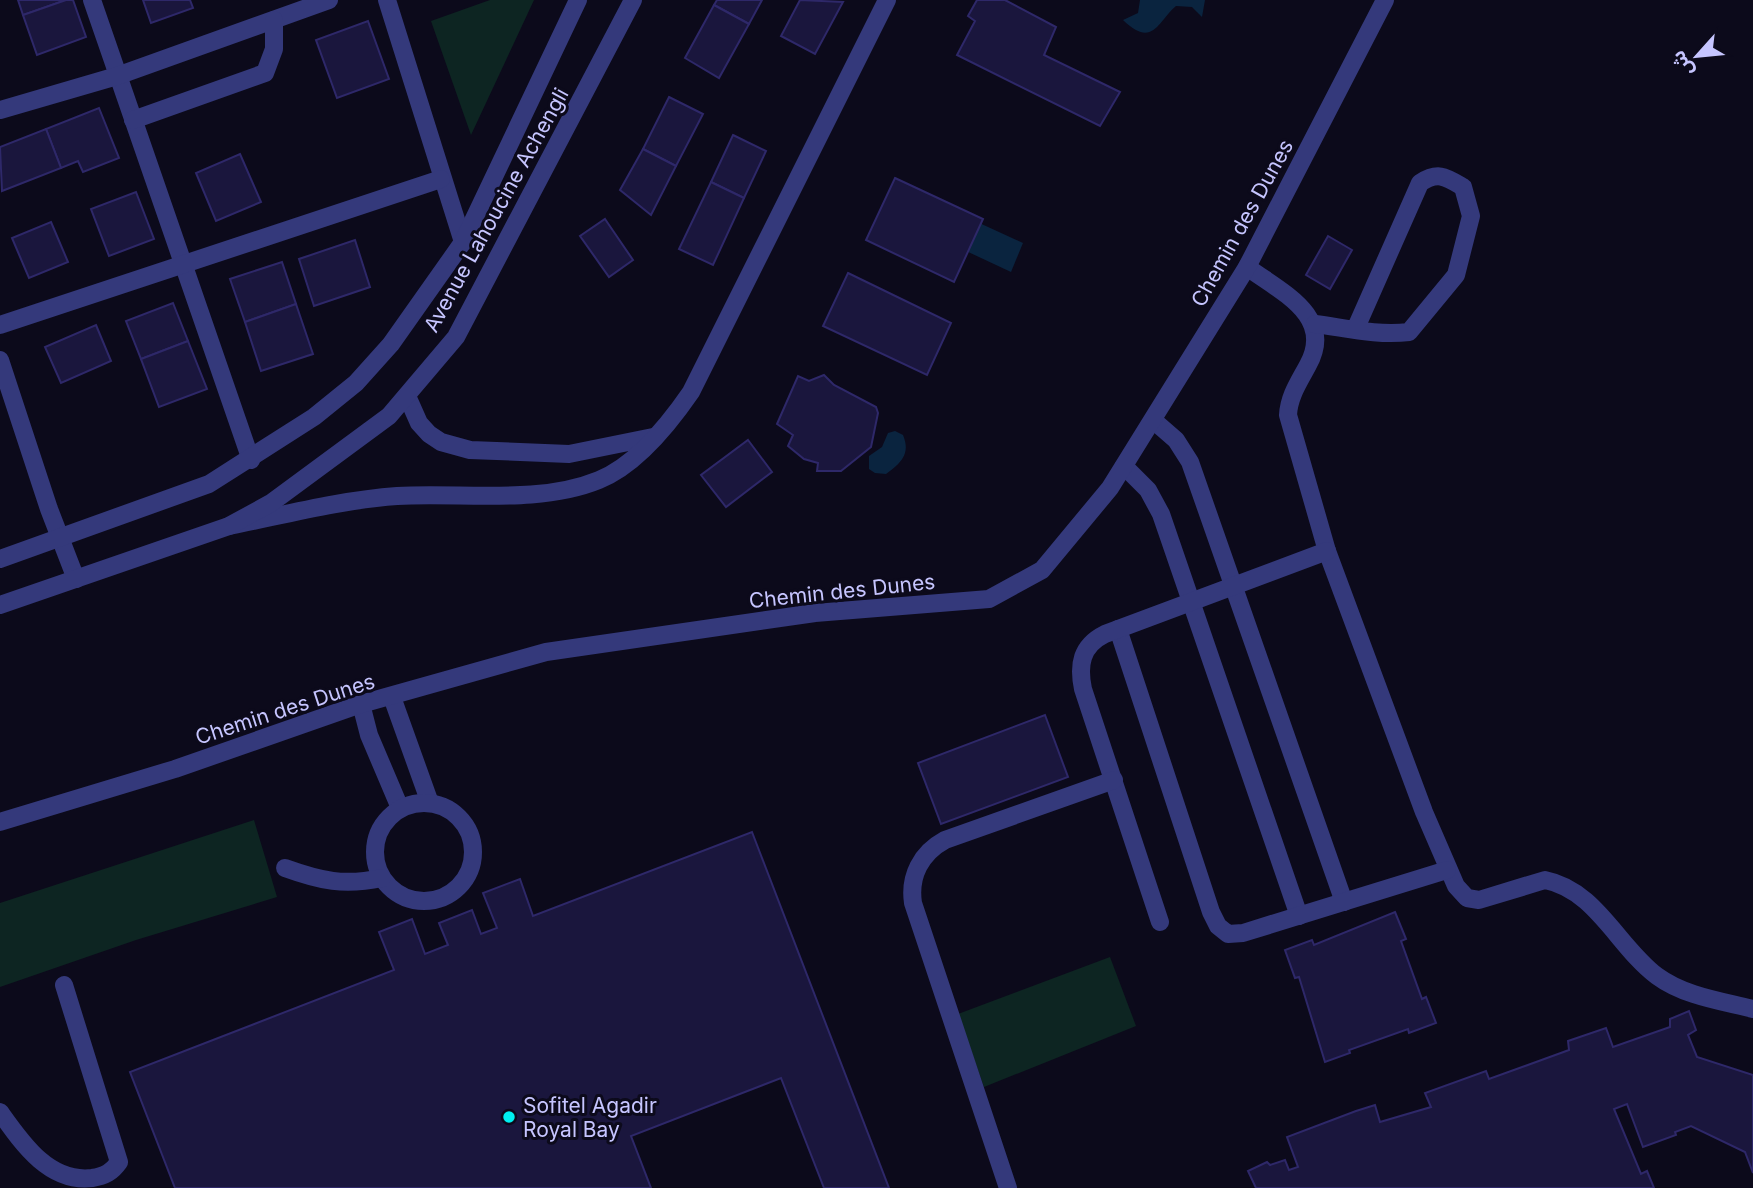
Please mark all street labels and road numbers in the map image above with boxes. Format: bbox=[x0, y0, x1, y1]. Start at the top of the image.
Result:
street label: Avenue Lahoucine Achengli bbox=[418, 84, 574, 336]
street label: Chemin des Dunes bbox=[1186, 135, 1298, 311]
street label: Chemin des Dunes bbox=[748, 569, 936, 613]
street label: Chemin des Dunes bbox=[192, 668, 378, 750]

